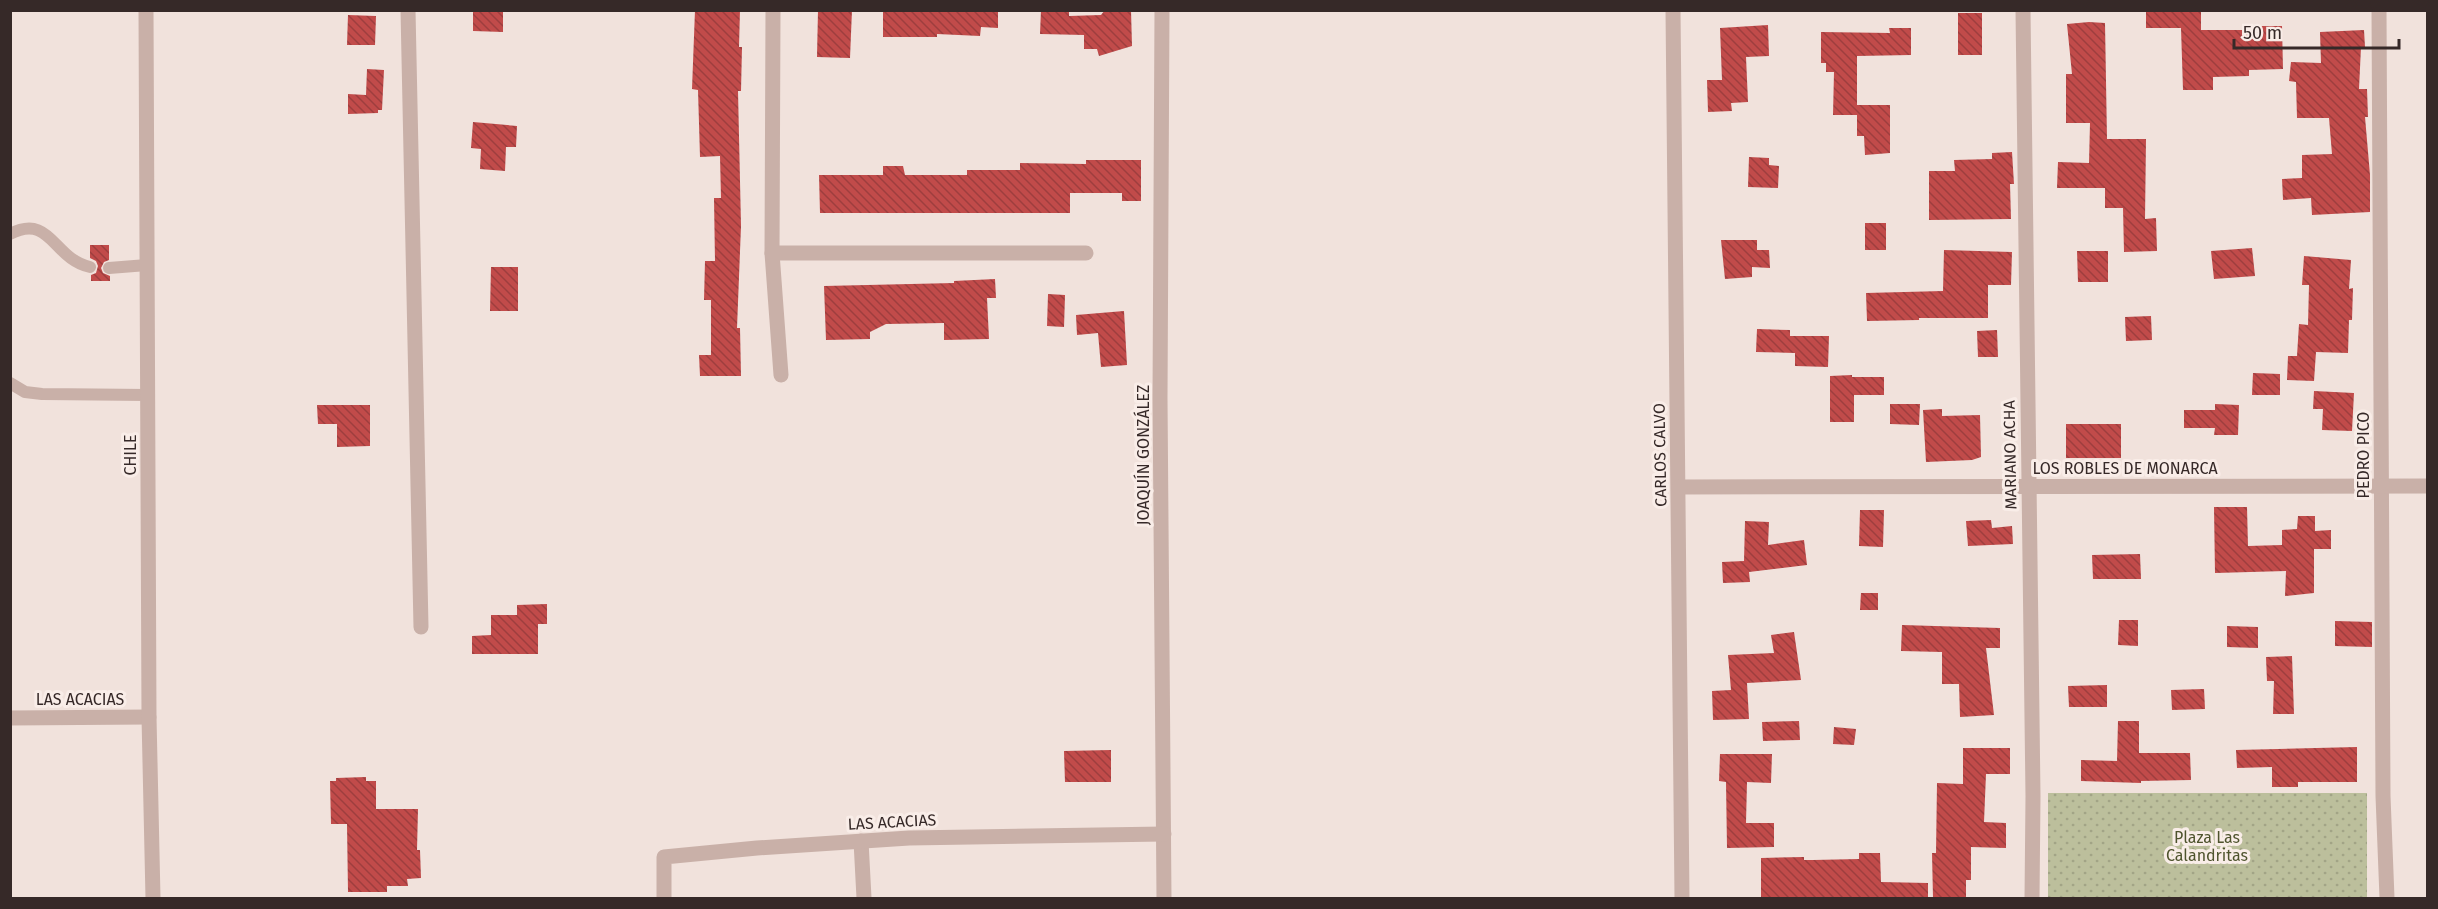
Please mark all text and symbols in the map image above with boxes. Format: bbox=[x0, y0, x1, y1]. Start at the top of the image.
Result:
scale bar bbox=[2234, 12, 2399, 50]
text: 50 m bbox=[2243, 22, 2282, 44]
street label: JOAQUÍN GONZÁLEZ bbox=[1133, 385, 1153, 525]
street label: MARIANO ACHA bbox=[2000, 399, 2020, 510]
street label: CARLOS CALVO bbox=[1650, 403, 1670, 507]
street label: PEDRO PICO bbox=[2354, 412, 2373, 498]
street label: CHILE bbox=[121, 434, 140, 476]
street label: LOS ROBLES DE MONARCA bbox=[2032, 459, 2218, 478]
street label: LAS ACACIAS bbox=[36, 690, 125, 709]
street label: LAS ACACIAS bbox=[847, 810, 937, 834]
park label: Plaza Las Calandritas bbox=[2166, 828, 2248, 865]

